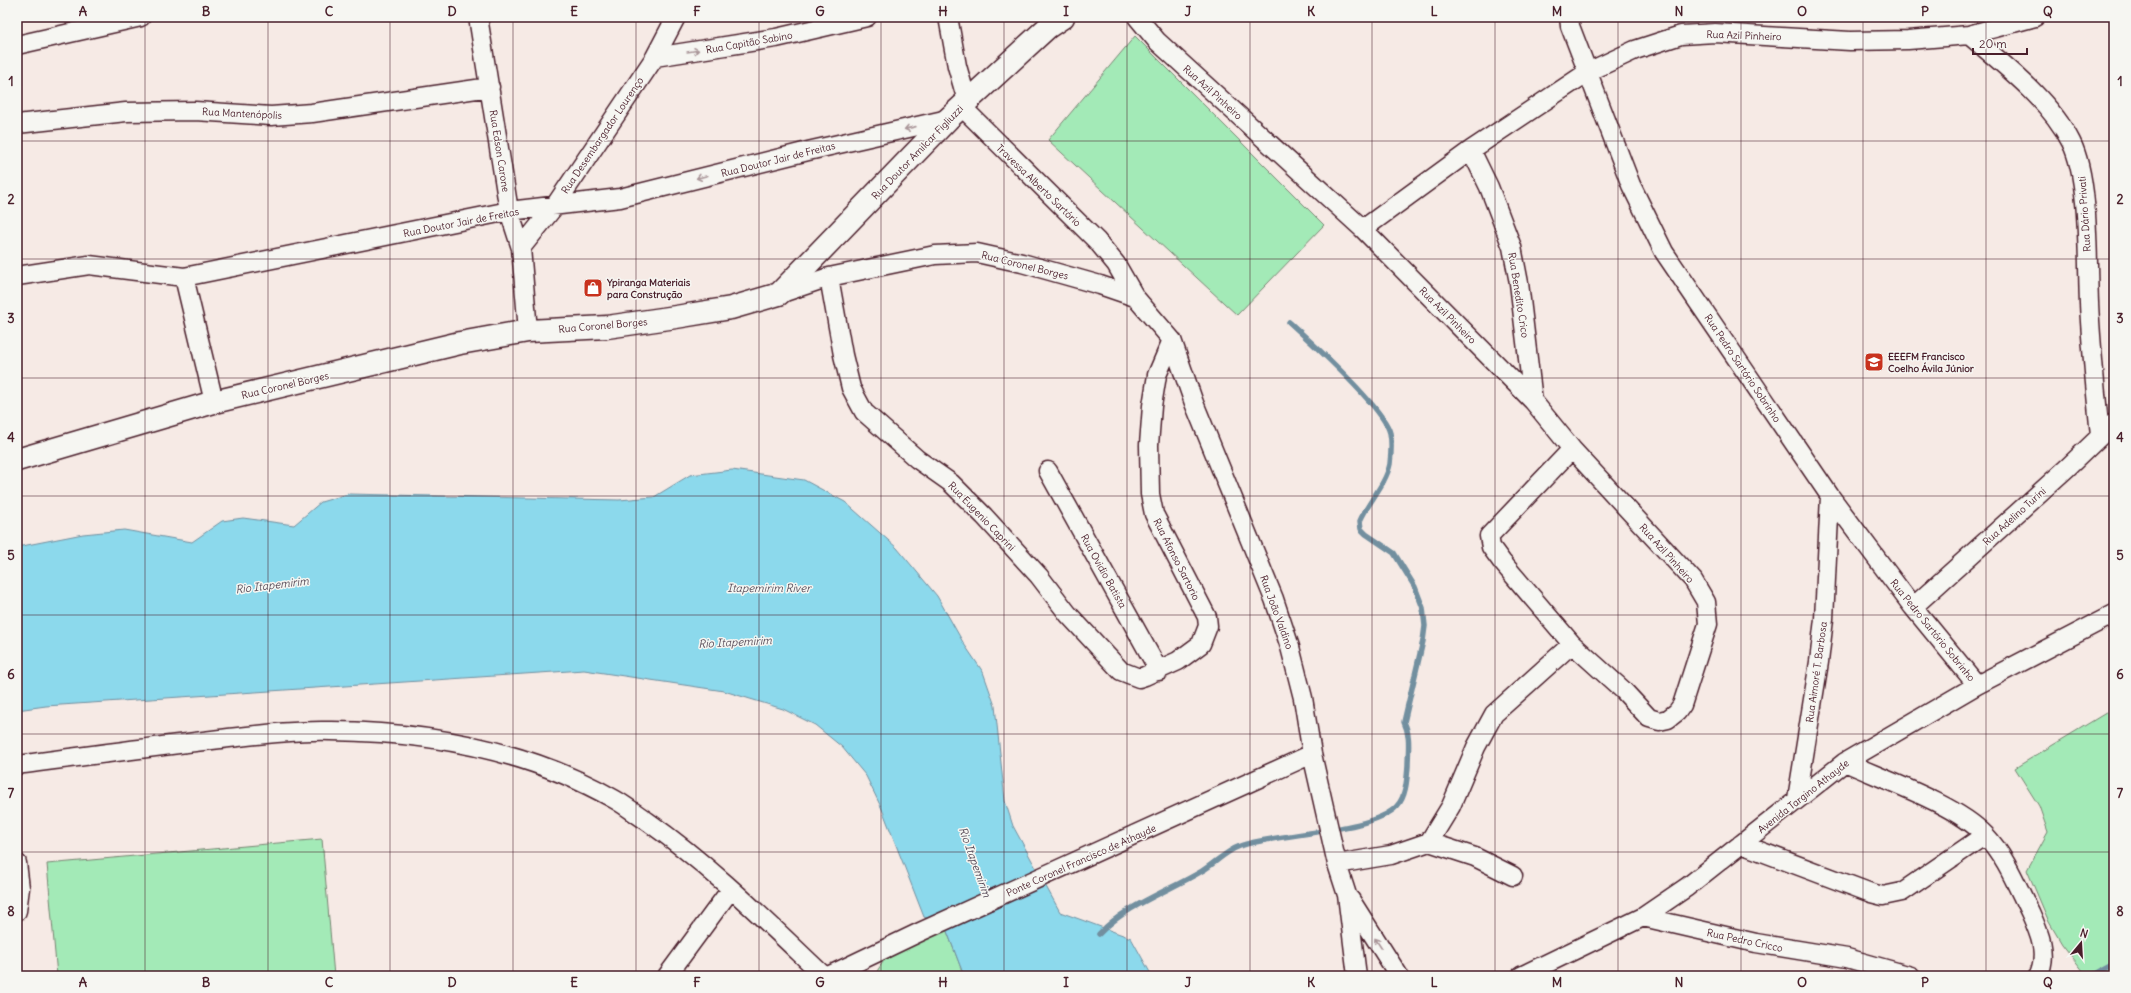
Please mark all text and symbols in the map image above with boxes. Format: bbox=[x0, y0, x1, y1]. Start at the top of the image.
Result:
text: A bbox=[79, 3, 88, 20]
text: B bbox=[202, 3, 211, 20]
text: C bbox=[325, 3, 334, 20]
text: D bbox=[447, 3, 457, 20]
text: E bbox=[570, 3, 578, 20]
text: F bbox=[693, 3, 701, 20]
text: G bbox=[815, 3, 825, 20]
text: H bbox=[938, 3, 948, 20]
text: I bbox=[1063, 3, 1069, 20]
text: J bbox=[1185, 3, 1192, 20]
text: K bbox=[1307, 3, 1316, 20]
text: L bbox=[1430, 3, 1438, 20]
text: M bbox=[1552, 3, 1562, 20]
text: N bbox=[1675, 3, 1683, 20]
text: O bbox=[1797, 3, 1807, 20]
text: P bbox=[1921, 3, 1929, 20]
text: Q bbox=[2043, 3, 2053, 20]
street label: Rua Capitão Sabino bbox=[705, 28, 794, 57]
street label: Rua Azil Pinheiro bbox=[1706, 28, 1782, 43]
scale bar bbox=[1973, 30, 2027, 56]
text: 20 m bbox=[1979, 36, 2007, 51]
one-way arrow bbox=[687, 47, 700, 55]
street label: Rua Azil Pinheiro bbox=[1180, 62, 1245, 123]
text: 1 bbox=[8, 73, 14, 90]
text: 1 bbox=[2117, 73, 2123, 90]
street label: Rua Desembargador Lourenço bbox=[558, 74, 647, 196]
street label: Rua Doutor Amilcar Figliuzzi bbox=[869, 102, 966, 202]
street label: Rua Mantenópolis bbox=[202, 105, 283, 122]
street label: Rua Edson Carone bbox=[487, 109, 512, 193]
one-way arrow bbox=[904, 124, 917, 132]
street label: Rua Doutor Jair de Freitas bbox=[720, 139, 837, 180]
street label: Travessa Alberto Sartório bbox=[994, 141, 1084, 230]
one-way arrow bbox=[696, 174, 709, 182]
street label: Rua Dário Privati bbox=[2075, 176, 2094, 252]
text: 2 bbox=[7, 191, 15, 208]
text: 2 bbox=[2116, 191, 2124, 208]
street label: Rua Doutor Jair de Freitas bbox=[402, 205, 520, 240]
street label: Rua Coronel Borges bbox=[980, 248, 1070, 283]
street label: Rua Benedito Crico bbox=[1505, 251, 1532, 339]
place label: Ypiranga Materiais para Construção bbox=[606, 276, 691, 301]
shop icon: Ypiranga Materiais para Construção bbox=[582, 277, 604, 299]
street label: Rua Azil Pinheiro bbox=[1416, 284, 1479, 347]
text: 3 bbox=[7, 310, 15, 327]
text: 3 bbox=[2116, 310, 2124, 327]
street label: Rua Pedro Sartório Sobrinho bbox=[1701, 312, 1784, 425]
street label: Rua Coronel Borges bbox=[558, 315, 649, 336]
place label: EEEFM Francisco Coelho Ávila Júnior bbox=[1888, 350, 1975, 375]
school or university icon: EEEFM Francisco Coelho Ávila Júnior bbox=[1863, 351, 1885, 373]
street label: Rua Coronel Borges bbox=[240, 369, 331, 402]
text: 4 bbox=[7, 429, 15, 446]
text: 4 bbox=[2116, 429, 2124, 446]
street label: Rua Eugenio Caprini bbox=[945, 479, 1018, 554]
street label: Rua Adelino Turini bbox=[1980, 484, 2049, 548]
street label: Rua Afonso Sartorio bbox=[1150, 516, 1203, 603]
street label: Rua Azil Pinheiro bbox=[1637, 521, 1697, 586]
street label: Rua Ovidio Batista bbox=[1078, 532, 1129, 611]
text: 5 bbox=[7, 547, 15, 564]
text: 5 bbox=[2116, 547, 2124, 564]
street label: Rua João Valdino bbox=[1257, 573, 1296, 651]
water label: Rio Itapemirim bbox=[235, 574, 310, 596]
street label: Rua Pedro Sartório Sobrinho bbox=[1887, 577, 1978, 684]
water label: Itapemirim River bbox=[727, 581, 812, 595]
street label: Rua Aimoré T. Barbosa bbox=[1803, 620, 1830, 723]
water label: Rio Itapemirim bbox=[698, 633, 773, 651]
text: 6 bbox=[7, 666, 15, 683]
text: 6 bbox=[2116, 666, 2124, 683]
street label: Avenida Targino Athayde bbox=[1755, 757, 1852, 836]
text: 7 bbox=[8, 785, 15, 802]
text: 7 bbox=[2117, 785, 2124, 802]
street label: Ponte Coronel Francisco de Athayde bbox=[1004, 821, 1158, 900]
water label: Rio Itapemirim bbox=[956, 825, 994, 899]
text: 8 bbox=[7, 903, 15, 920]
text: 8 bbox=[2116, 903, 2124, 920]
north arrow bbox=[2061, 923, 2101, 963]
street label: Rua Pedro Cricco bbox=[1706, 926, 1785, 955]
text: N bbox=[2078, 926, 2090, 941]
one-way arrow bbox=[1374, 938, 1382, 949]
text: A bbox=[79, 974, 88, 991]
text: B bbox=[202, 974, 211, 991]
text: C bbox=[325, 974, 334, 991]
text: D bbox=[447, 974, 457, 991]
text: E bbox=[570, 974, 578, 991]
text: F bbox=[693, 974, 701, 991]
text: G bbox=[815, 974, 825, 991]
text: H bbox=[938, 974, 948, 991]
text: I bbox=[1063, 974, 1069, 991]
text: J bbox=[1185, 974, 1192, 991]
text: K bbox=[1307, 974, 1316, 991]
text: L bbox=[1430, 974, 1438, 991]
text: M bbox=[1552, 974, 1562, 991]
text: N bbox=[1675, 974, 1683, 991]
text: O bbox=[1797, 974, 1807, 991]
text: P bbox=[1921, 974, 1929, 991]
text: Q bbox=[2043, 974, 2053, 991]

